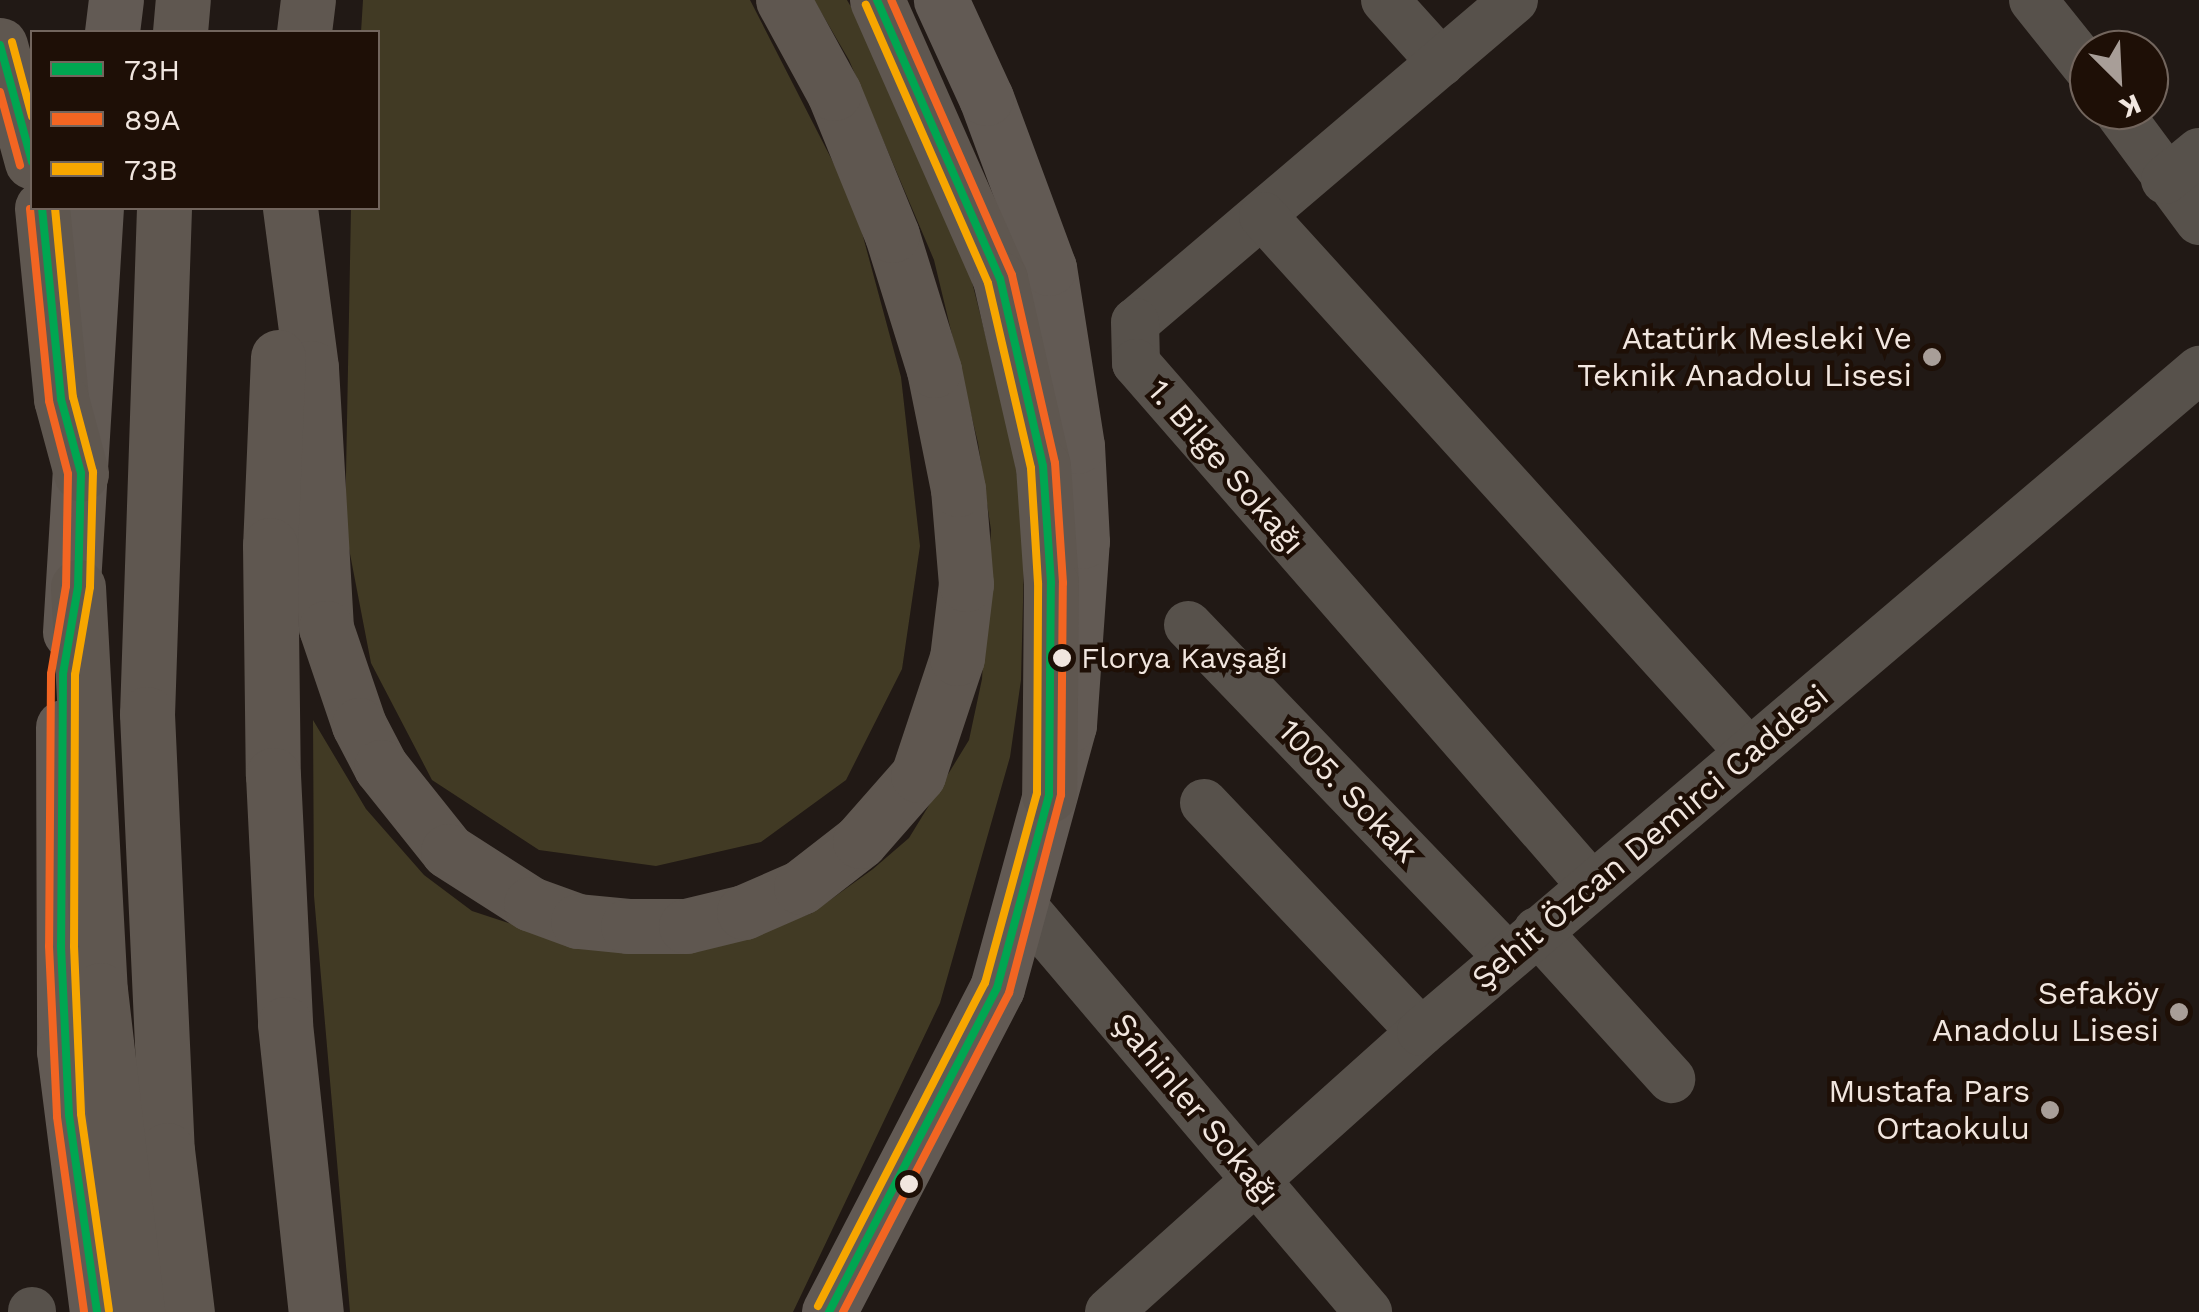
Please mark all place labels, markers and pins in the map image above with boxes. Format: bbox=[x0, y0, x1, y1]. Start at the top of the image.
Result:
place label: Atatürk Mesleki Ve Teknik Anadolu Lisesi bbox=[1575, 320, 1912, 395]
marker: Atatürk Mesleki Ve Teknik Anadolu Lisesi bbox=[1921, 346, 1943, 368]
place label: Florya Kavşağı bbox=[1081, 640, 1289, 676]
marker: Florya Kavşağı bbox=[1052, 648, 1072, 668]
place label: Sefaköy Anadolu Lisesi bbox=[1932, 975, 2159, 1050]
marker: Sefaköy Anadolu Lisesi bbox=[2168, 1001, 2190, 1023]
place label: Mustafa Pars Ortaokulu bbox=[1827, 1073, 2030, 1148]
marker: Mustafa Pars Ortaokulu bbox=[2039, 1099, 2061, 1121]
unlabelled marker bbox=[899, 1174, 919, 1194]

